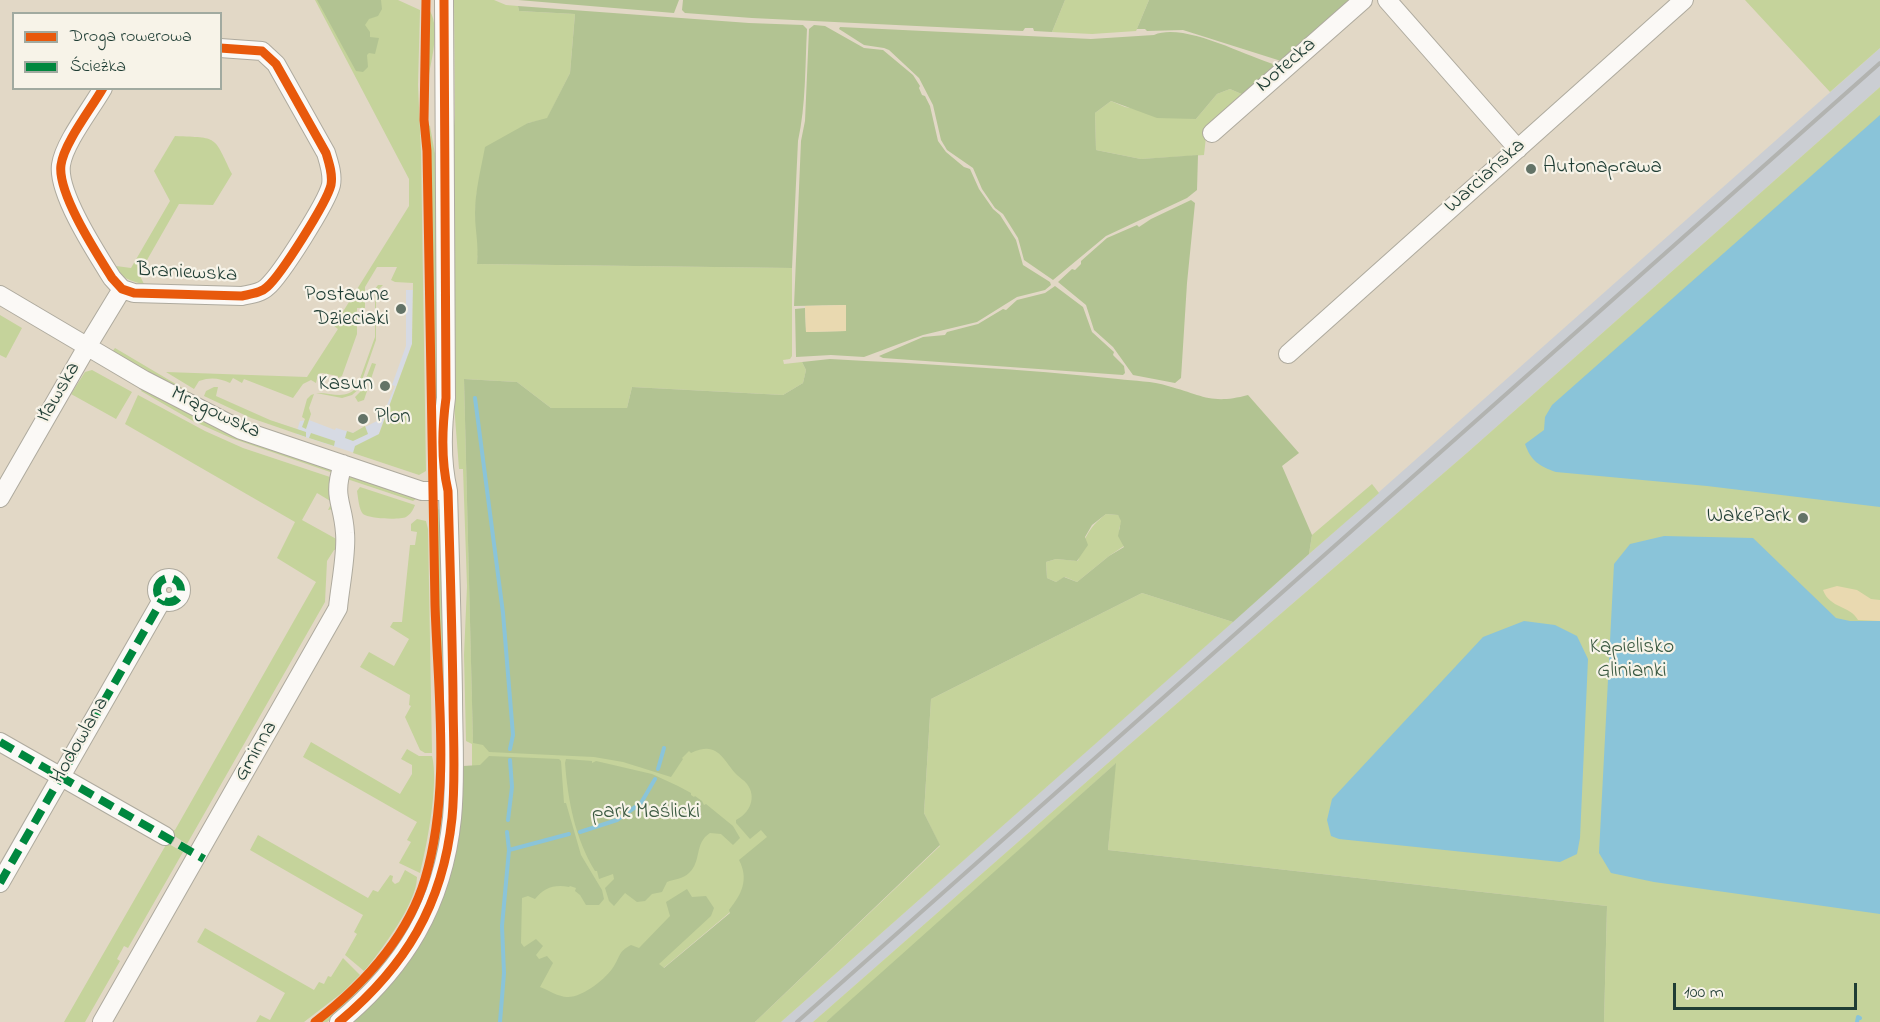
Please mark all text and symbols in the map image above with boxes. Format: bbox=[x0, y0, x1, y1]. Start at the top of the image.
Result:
legend bbox=[12, 12, 222, 90]
text: Droga rowerowa bbox=[70, 24, 192, 50]
street label: Notecka bbox=[1252, 33, 1322, 99]
text: Ścieżka bbox=[70, 54, 126, 80]
street label: Warciańska bbox=[1440, 134, 1532, 220]
place label: Autonaprawa bbox=[1543, 156, 1662, 182]
marker: Autonaprawa bbox=[1524, 162, 1538, 176]
street label: Braniewska bbox=[136, 259, 238, 289]
place label: Postawne Dzieciaki bbox=[305, 284, 389, 334]
marker: Postawne Dzieciaki bbox=[394, 302, 408, 316]
street label: Iławska bbox=[33, 358, 87, 428]
place label: Kasun bbox=[318, 373, 373, 399]
marker: Kasun bbox=[378, 379, 392, 393]
street label: Mrągowska bbox=[166, 382, 264, 446]
place label: Plon bbox=[375, 406, 411, 432]
marker: Plon bbox=[356, 412, 370, 426]
place label: WakePark bbox=[1707, 505, 1791, 531]
marker: WakePark bbox=[1796, 511, 1810, 525]
park label: Kąpielisko Glinianki bbox=[1590, 636, 1674, 686]
street label: Hodowlana bbox=[46, 693, 116, 789]
street label: Gminna bbox=[230, 717, 284, 787]
park label: park Maślicki bbox=[592, 801, 700, 827]
scale bar bbox=[1676, 971, 1860, 1009]
text: 100 m bbox=[1684, 980, 1724, 1006]

